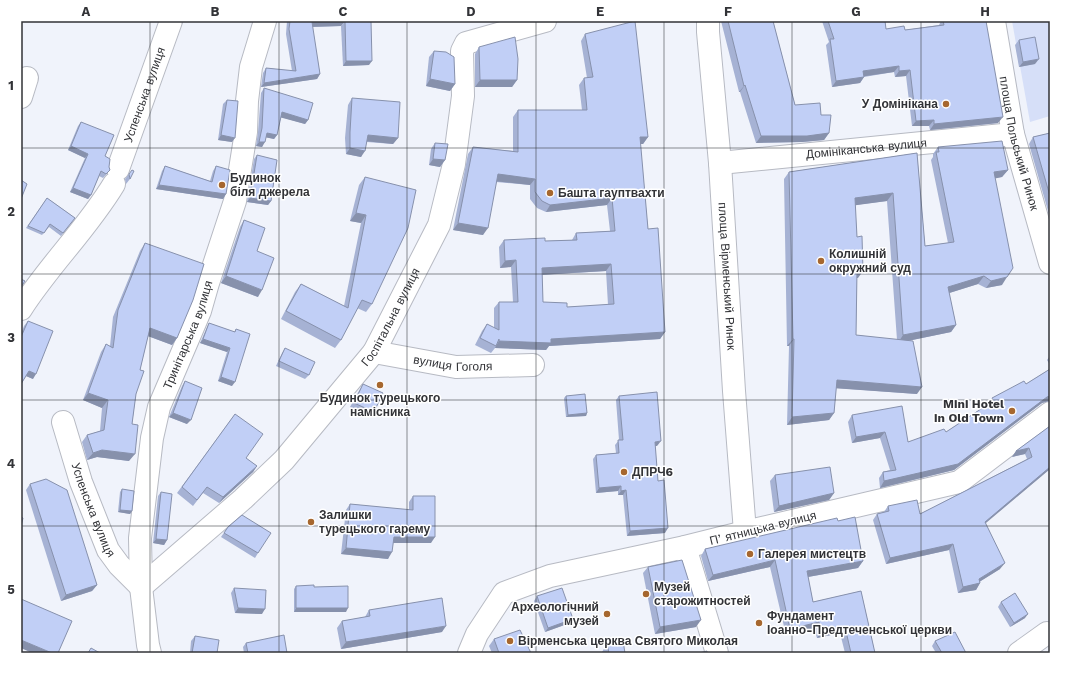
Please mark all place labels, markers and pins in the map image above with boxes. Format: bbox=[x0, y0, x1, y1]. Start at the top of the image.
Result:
place label: У Домінікана bbox=[862, 97, 938, 111]
marker: У Домінікана bbox=[941, 99, 951, 109]
place label: Будинок біля джерела bbox=[230, 171, 310, 199]
marker: Будинок біля джерела bbox=[217, 180, 227, 190]
place label: Башта гауптвахти bbox=[558, 186, 665, 200]
marker: Башта гауптвахти bbox=[545, 188, 555, 198]
place label: Колишній окружний суд bbox=[829, 247, 911, 275]
marker: Колишній окружний суд bbox=[816, 256, 826, 266]
marker: Будинок турецького намісника bbox=[375, 380, 385, 390]
place label: Будинок турецького намісника bbox=[320, 391, 440, 419]
place label: Mini Hotel in Old Town bbox=[934, 397, 1004, 425]
marker: Mini Hotel in Old Town bbox=[1007, 406, 1017, 416]
place label: ДПРЧ6 bbox=[632, 465, 673, 479]
marker: ДПРЧ6 bbox=[619, 467, 629, 477]
place label: Залишки турецького гарему bbox=[319, 508, 430, 536]
marker: Залишки турецького гарему bbox=[306, 517, 316, 527]
place label: Галерея мистецтв bbox=[758, 547, 866, 561]
marker: Галерея мистецтв bbox=[745, 549, 755, 559]
place label: Музей старожитностей bbox=[654, 580, 751, 608]
marker: Музей старожитностей bbox=[641, 589, 651, 599]
place label: Археологічний музей bbox=[511, 600, 599, 628]
marker: Археологічний музей bbox=[602, 609, 612, 619]
place label: Фундамент Іоанно-Предтеченської церкви bbox=[767, 609, 952, 637]
marker: Фундамент Іоанно-Предтеченської церкви bbox=[754, 618, 764, 628]
place label: Вірменська церква Святого Миколая bbox=[518, 634, 738, 648]
marker: Вірменська церква Святого Миколая bbox=[505, 636, 515, 646]

